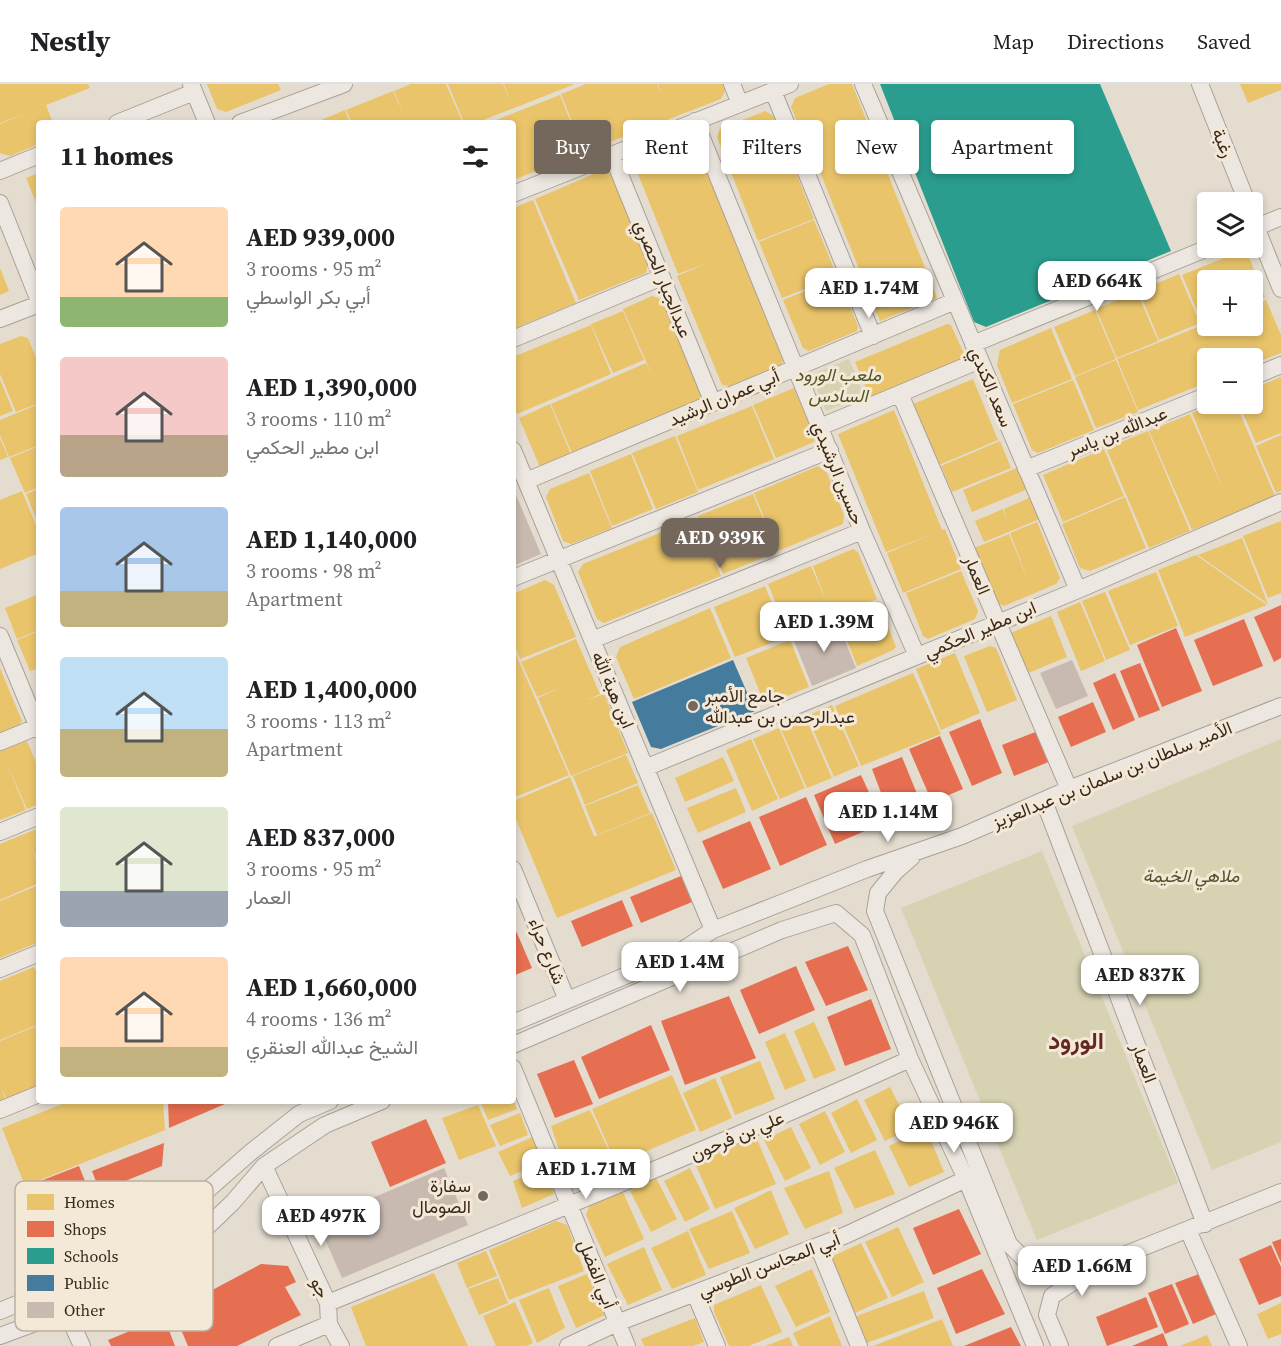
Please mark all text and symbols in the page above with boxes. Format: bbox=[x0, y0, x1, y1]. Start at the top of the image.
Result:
text: Nestly bbox=[30, 22, 110, 60]
text: Map bbox=[993, 27, 1034, 56]
text: Directions bbox=[1067, 27, 1164, 56]
text: Saved bbox=[1197, 27, 1251, 56]
chip: Buy bbox=[534, 120, 611, 174]
chip: Rent bbox=[623, 120, 709, 174]
chip: Filters bbox=[721, 120, 823, 174]
chip: New bbox=[835, 120, 919, 174]
chip: Apartment bbox=[931, 120, 1074, 174]
street label: رغبة bbox=[1206, 124, 1241, 161]
text: 11 homes bbox=[60, 138, 173, 174]
icon: filters bbox=[459, 140, 492, 173]
map controls bbox=[1197, 192, 1263, 414]
button: layers bbox=[1197, 192, 1263, 258]
street label: عبدالجبار الحصري bbox=[626, 216, 698, 343]
text: AED 939,000 bbox=[246, 219, 395, 255]
icon: home bbox=[108, 231, 180, 303]
text: 3 rooms · 95 m² bbox=[246, 255, 382, 283]
pin: AED 664K bbox=[1035, 261, 1159, 312]
text: AED 664K bbox=[1052, 266, 1142, 294]
pin: AED 1.74M bbox=[800, 268, 938, 319]
button: + bbox=[1197, 270, 1263, 336]
text: AED 1.74M bbox=[819, 273, 919, 301]
text: أبي بكر الواسطي bbox=[246, 283, 371, 311]
street label: سعد الكندي bbox=[961, 343, 1020, 432]
button: − bbox=[1197, 348, 1263, 414]
park label: ملعب الورود السادس bbox=[795, 362, 882, 408]
street label: أبي عمران الرشيد bbox=[665, 363, 784, 435]
text: AED 1,390,000 bbox=[246, 369, 417, 405]
icon: home bbox=[108, 381, 180, 453]
street label: عبدالله بن ياسر bbox=[1062, 400, 1171, 463]
text: 3 rooms · 110 m² bbox=[246, 405, 392, 433]
street label: حسين الرشيدي bbox=[804, 417, 871, 529]
text: ابن مطير الحكمي bbox=[246, 433, 379, 461]
pin: AED 939K bbox=[658, 518, 782, 569]
text: AED 1,140,000 bbox=[246, 521, 417, 557]
text: AED 939K bbox=[675, 523, 765, 551]
icon: home bbox=[108, 531, 180, 603]
street label: العمار bbox=[958, 550, 997, 598]
text: 3 rooms · 98 m² bbox=[246, 557, 382, 585]
text: Apartment bbox=[246, 585, 343, 613]
street label: ابن مطير الحكمي bbox=[920, 595, 1041, 667]
pin: AED 1.39M bbox=[755, 602, 893, 653]
text: AED 1.39M bbox=[774, 607, 874, 635]
street label: ابن هبة الله bbox=[586, 647, 641, 732]
text: AED 1,400,000 bbox=[246, 671, 417, 707]
icon: home bbox=[108, 681, 180, 753]
place label: جامع الأمير عبدالرحمن بن عبدالله bbox=[704, 683, 855, 729]
marker: جامع الأمير عبدالرحمن بن عبدالله bbox=[686, 699, 700, 713]
text: 3 rooms · 113 m² bbox=[246, 707, 392, 735]
street label: الأمير سلطان بن سلمان بن عبدالعزيز bbox=[987, 715, 1236, 835]
text: Apartment bbox=[246, 735, 343, 763]
pin: AED 1.14M bbox=[819, 792, 957, 843]
text: AED 1.14M bbox=[838, 797, 938, 825]
text: AED 837,000 bbox=[246, 819, 395, 855]
icon: home bbox=[108, 831, 180, 903]
text: 3 rooms · 95 m² bbox=[246, 855, 382, 883]
park label: ملاهي الخيمة bbox=[1143, 863, 1240, 891]
text: العمار bbox=[246, 883, 291, 911]
street label: شارع حراء bbox=[523, 914, 572, 988]
pin: AED 1.4M bbox=[618, 942, 742, 993]
text: AED 1.4M bbox=[635, 947, 725, 975]
pin: AED 837K bbox=[1078, 955, 1202, 1006]
text: AED 837K bbox=[1095, 960, 1185, 988]
text: AED 1,660,000 bbox=[246, 969, 417, 1005]
icon: home bbox=[108, 981, 180, 1053]
text: 4 rooms · 136 m² bbox=[246, 1005, 392, 1033]
district label: الورود bbox=[1048, 1024, 1104, 1057]
text: الشيخ عبدالله العنقري bbox=[246, 1033, 418, 1061]
street label: العمار bbox=[1125, 1038, 1163, 1086]
pin: AED 946K bbox=[892, 1103, 1016, 1154]
street label: علي بن فرحون bbox=[686, 1105, 789, 1169]
text: AED 946K bbox=[909, 1108, 999, 1136]
pin: AED 1.71M bbox=[517, 1149, 655, 1200]
text: AED 1.71M bbox=[536, 1154, 636, 1182]
place label: سفارة الصومال bbox=[412, 1173, 471, 1219]
legend bbox=[15, 1181, 213, 1331]
marker: سفارة الصومال bbox=[476, 1189, 490, 1203]
text: Homes bbox=[64, 1191, 115, 1213]
pin: AED 497K bbox=[259, 1196, 383, 1247]
text: AED 497K bbox=[276, 1201, 366, 1229]
text: Shops bbox=[64, 1218, 107, 1240]
street label: أبي المحاسن الطوسي bbox=[694, 1226, 845, 1306]
street label: أبي الفضل bbox=[569, 1235, 623, 1313]
text: Schools bbox=[64, 1245, 119, 1267]
pin: AED 1.66M bbox=[1013, 1246, 1151, 1297]
text: AED 1.66M bbox=[1032, 1251, 1132, 1279]
text: Public bbox=[64, 1272, 109, 1294]
street label: جو bbox=[305, 1274, 336, 1302]
text: Other bbox=[64, 1299, 105, 1321]

